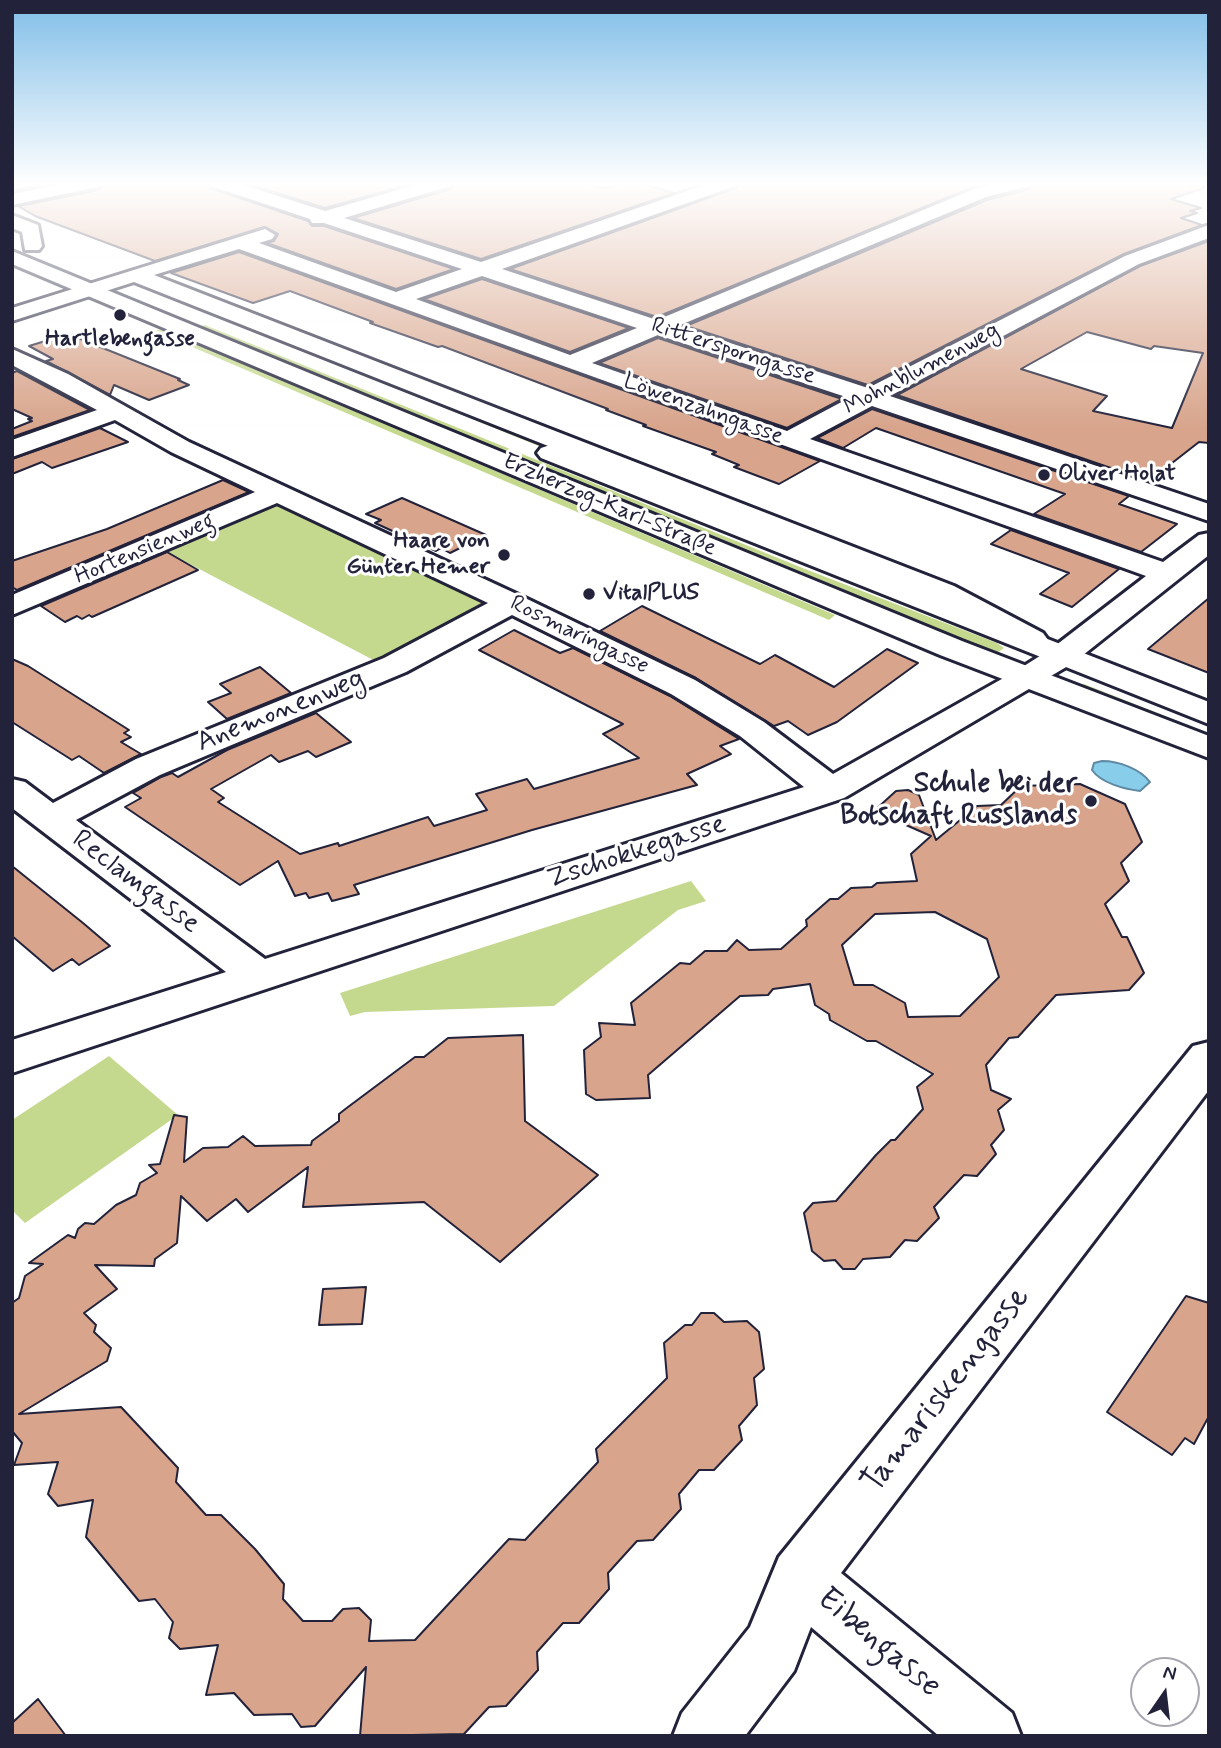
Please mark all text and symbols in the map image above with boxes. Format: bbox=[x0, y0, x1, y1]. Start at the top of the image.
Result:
marker: Hartlebengasse bbox=[112, 307, 128, 323]
street label: Rittersporngasse bbox=[648, 313, 818, 391]
street label: Mohnblumenweg bbox=[840, 318, 1004, 422]
place label: Hartlebengasse bbox=[45, 326, 195, 354]
street label: Löwenzahngasse bbox=[619, 368, 787, 452]
street label: Erzherzog-Karl-Straße bbox=[498, 449, 720, 563]
place label: Oliver Holat bbox=[1058, 461, 1176, 489]
marker: Oliver Holat bbox=[1036, 467, 1052, 483]
street label: Hortensienweg bbox=[71, 508, 219, 592]
place label: Haare von Günter Hemer bbox=[347, 528, 490, 582]
marker: Haare von Günter Hemer bbox=[496, 547, 512, 563]
place label: VitalPLUS bbox=[603, 580, 699, 608]
marker: VitalPLUS bbox=[581, 586, 597, 602]
street label: Rosmaringasse bbox=[505, 591, 653, 681]
street label: Anemonenweg bbox=[192, 663, 370, 761]
place label: Schule bei der Botschaft Russlands bbox=[840, 768, 1077, 834]
marker: Schule bei der Botschaft Russlands bbox=[1083, 793, 1099, 809]
street label: Zschokkegasse bbox=[544, 808, 730, 898]
street label: Reclamgasse bbox=[64, 824, 206, 942]
street label: Tamariskengasse bbox=[854, 1280, 1040, 1502]
street label: Eibengasse bbox=[808, 1581, 948, 1707]
north arrow bbox=[1130, 1657, 1200, 1727]
text: N bbox=[1161, 1659, 1179, 1687]

